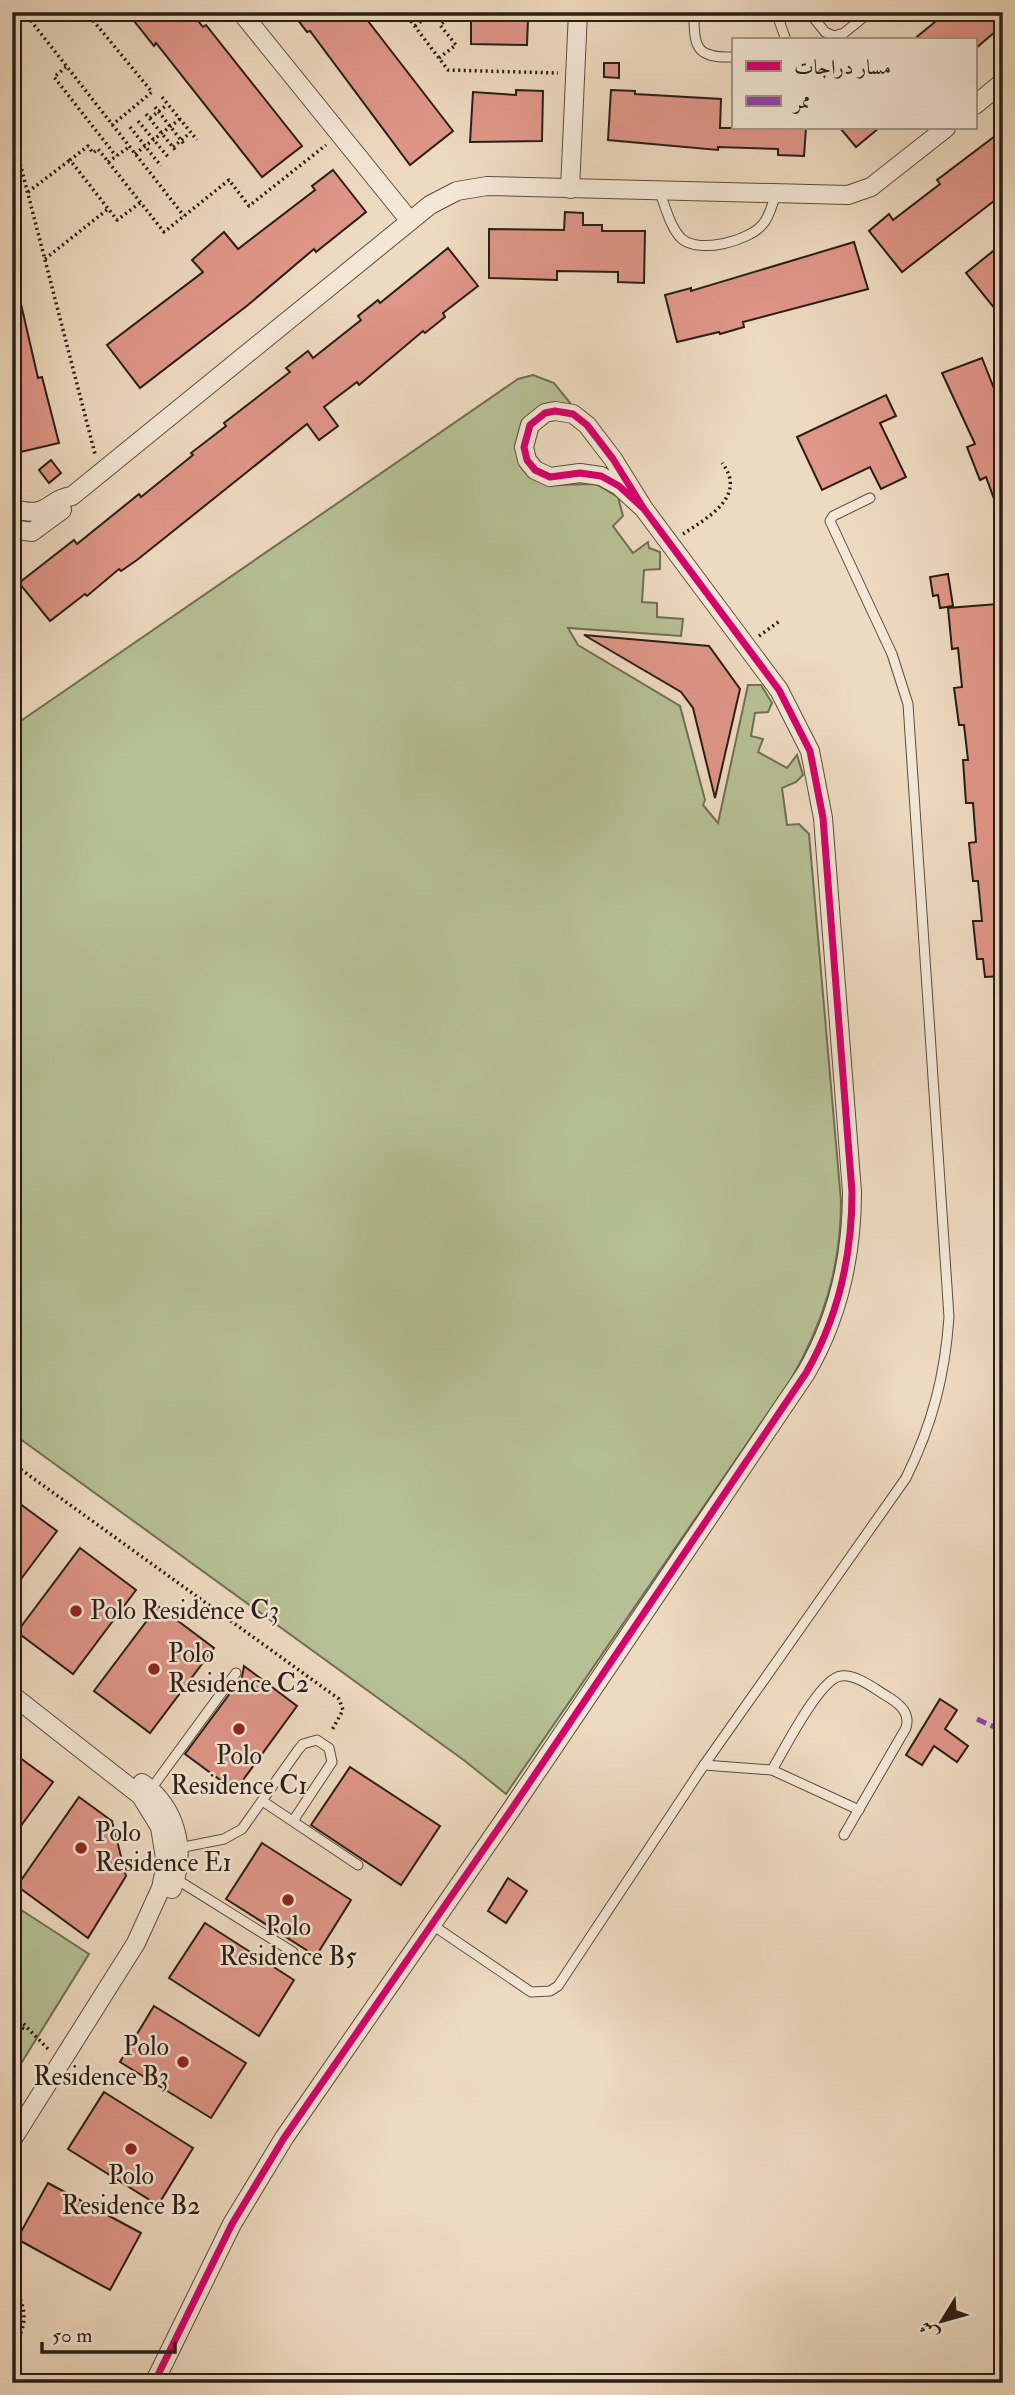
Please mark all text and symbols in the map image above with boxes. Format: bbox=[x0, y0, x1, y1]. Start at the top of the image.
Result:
legend bbox=[732, 38, 976, 130]
text: مسار دراجات bbox=[794, 54, 891, 81]
text: ممر bbox=[792, 88, 811, 115]
place label: Polo Residence C3 bbox=[90, 1595, 279, 1627]
marker: Polo Residence C3 bbox=[68, 1603, 84, 1619]
place label: Polo Residence C2 bbox=[168, 1638, 309, 1700]
marker: Polo Residence C2 bbox=[146, 1661, 162, 1677]
marker: Polo Residence C1 bbox=[231, 1721, 247, 1737]
place label: Polo Residence C1 bbox=[170, 1740, 308, 1802]
place label: Polo Residence E1 bbox=[95, 1817, 232, 1879]
marker: Polo Residence E1 bbox=[73, 1840, 89, 1856]
marker: Polo Residence B5 bbox=[280, 1892, 296, 1908]
place label: Polo Residence B5 bbox=[219, 1911, 357, 1973]
place label: Polo Residence B3 bbox=[33, 2031, 169, 2093]
marker: Polo Residence B3 bbox=[175, 2054, 191, 2070]
marker: Polo Residence B2 bbox=[123, 2141, 139, 2157]
place label: Polo Residence B2 bbox=[61, 2160, 201, 2222]
north arrow bbox=[906, 2286, 976, 2356]
scale bar bbox=[42, 2311, 175, 2355]
text: ش bbox=[914, 2316, 944, 2345]
text: 50 m bbox=[52, 2322, 93, 2349]

